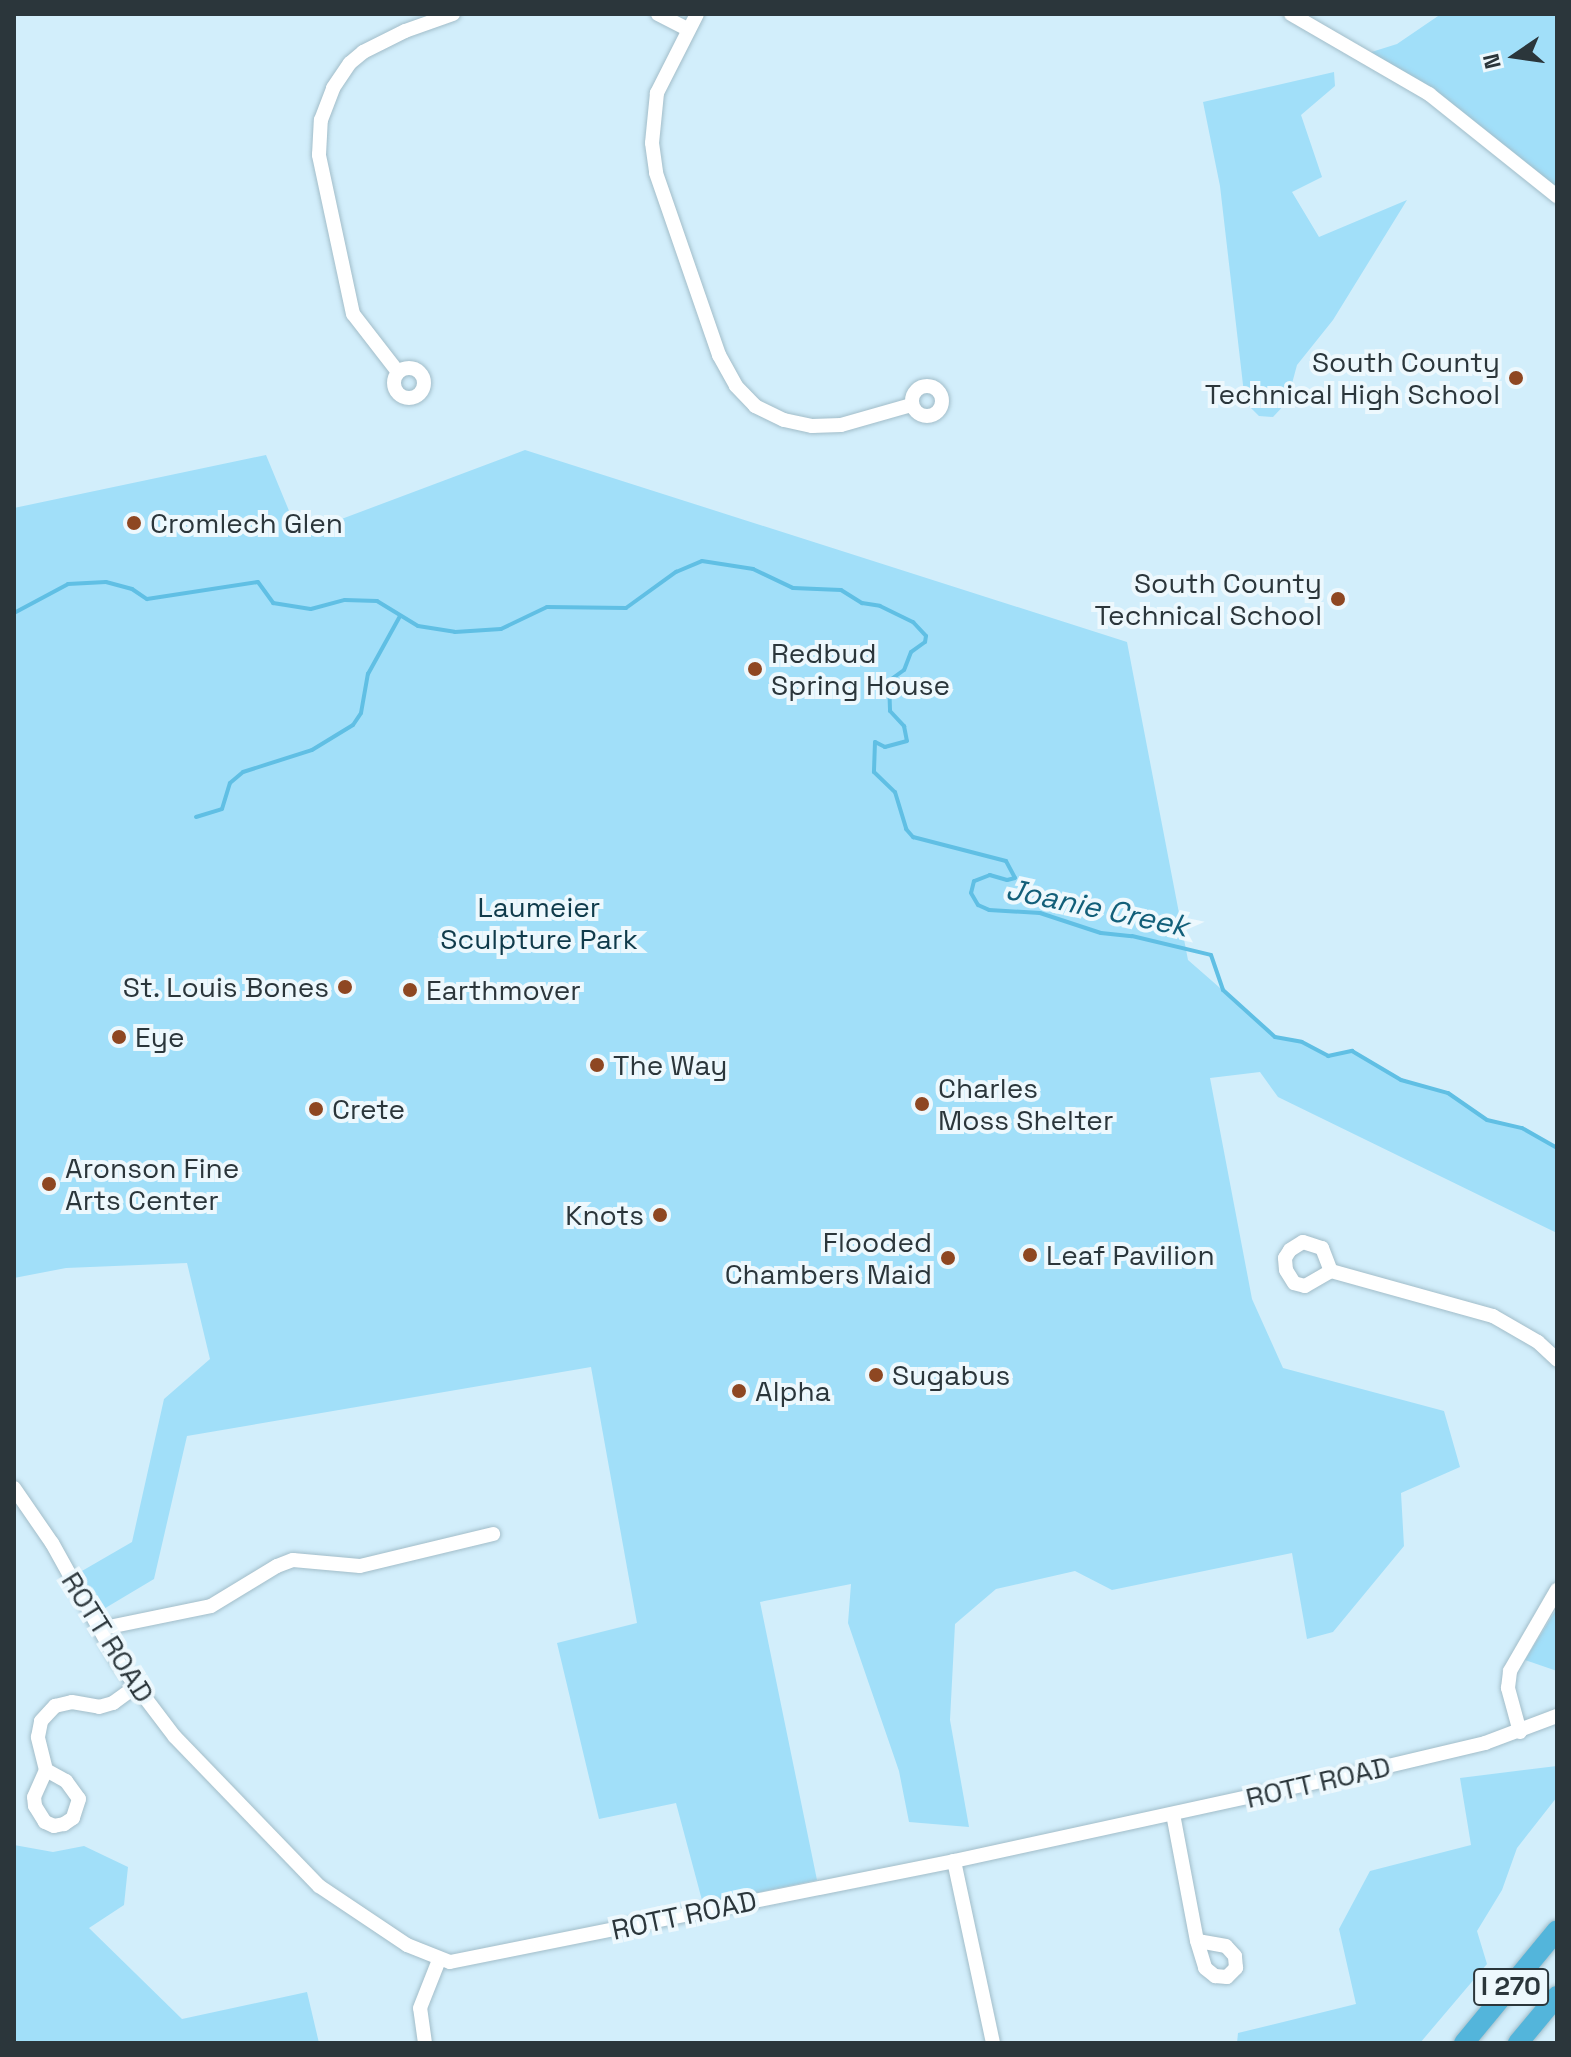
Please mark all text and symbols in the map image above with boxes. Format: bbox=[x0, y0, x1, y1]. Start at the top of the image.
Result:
north arrow bbox=[1475, 16, 1555, 96]
text: N bbox=[1476, 51, 1507, 72]
place label: South County Technical High School bbox=[1205, 345, 1500, 411]
marker: South County Technical High School bbox=[1507, 369, 1525, 387]
place label: Cromlech Glen bbox=[150, 506, 343, 540]
marker: Cromlech Glen bbox=[125, 514, 143, 532]
place label: South County Technical School bbox=[1094, 566, 1322, 632]
marker: South County Technical School bbox=[1329, 590, 1347, 608]
place label: Redbud Spring House bbox=[771, 636, 950, 702]
marker: Redbud Spring House bbox=[746, 660, 764, 678]
water label: Joanie Creek bbox=[1002, 871, 1192, 945]
park label: Laumeier Sculpture Park bbox=[440, 890, 638, 956]
place label: St. Louis Bones bbox=[122, 970, 329, 1004]
place label: Earthmover bbox=[426, 973, 581, 1007]
marker: St. Louis Bones bbox=[336, 978, 354, 996]
marker: Earthmover bbox=[401, 981, 419, 999]
place label: Eye bbox=[135, 1020, 184, 1054]
marker: Eye bbox=[110, 1028, 128, 1046]
place label: The Way bbox=[613, 1048, 727, 1082]
marker: The Way bbox=[588, 1056, 606, 1074]
place label: Charles Moss Shelter bbox=[938, 1071, 1114, 1137]
place label: Crete bbox=[332, 1092, 405, 1126]
marker: Charles Moss Shelter bbox=[913, 1095, 931, 1113]
marker: Crete bbox=[307, 1100, 325, 1118]
place label: Aronson Fine Arts Center bbox=[65, 1151, 239, 1217]
marker: Aronson Fine Arts Center bbox=[40, 1175, 58, 1193]
place label: Knots bbox=[565, 1198, 644, 1232]
marker: Knots bbox=[651, 1206, 669, 1224]
place label: Flooded Chambers Maid bbox=[725, 1225, 932, 1291]
place label: Leaf Pavilion bbox=[1046, 1238, 1215, 1272]
marker: Leaf Pavilion bbox=[1021, 1246, 1039, 1264]
marker: Flooded Chambers Maid bbox=[939, 1249, 957, 1267]
place label: Sugabus bbox=[892, 1358, 1010, 1392]
marker: Sugabus bbox=[867, 1366, 885, 1384]
place label: Alpha bbox=[755, 1374, 831, 1408]
marker: Alpha bbox=[730, 1382, 748, 1400]
street label: ROTT ROAD bbox=[55, 1565, 161, 1709]
street label: ROTT ROAD bbox=[1242, 1749, 1394, 1815]
street label: ROTT ROAD bbox=[608, 1883, 760, 1947]
road number: I 270 bbox=[1473, 1965, 1549, 2009]

